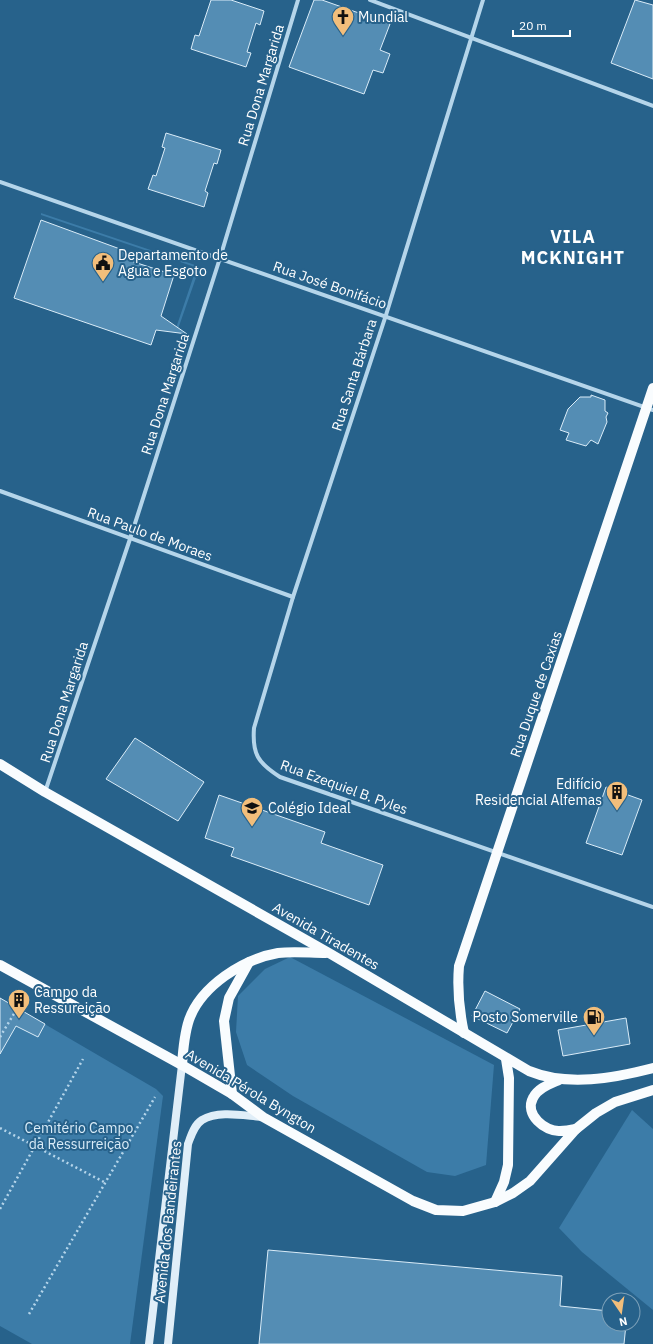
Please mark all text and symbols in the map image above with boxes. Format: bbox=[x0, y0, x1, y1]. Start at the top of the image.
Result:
church icon: Mundial bbox=[330, 4, 356, 37]
place label: Mundial bbox=[358, 8, 408, 26]
scale bar bbox=[513, 12, 570, 38]
text: 20 m bbox=[519, 18, 547, 33]
street label: Rua Dona Margarida bbox=[234, 21, 288, 148]
district label: VILA MCKNIGHT bbox=[521, 225, 625, 269]
place label: Departamento de Agua e Esgoto bbox=[118, 246, 228, 280]
public building icon: Departamento de Agua e Esgoto bbox=[90, 250, 116, 283]
street label: Rua José Bonifácio bbox=[271, 257, 389, 313]
street label: Rua Santa Bárbara bbox=[327, 316, 381, 433]
street label: Rua Dona Margarida bbox=[137, 331, 193, 457]
street label: Rua Paulo de Moraes bbox=[85, 503, 215, 565]
street label: Rua Duque de Caxias bbox=[506, 628, 566, 759]
street label: Rua Dona Margarida bbox=[36, 639, 92, 765]
street label: Rua Ezequiel B. Pyles bbox=[278, 756, 410, 818]
place label: Edifício Residencial Alfemas bbox=[475, 775, 602, 809]
building icon: Edifício Residencial Alfemas bbox=[604, 779, 630, 812]
school or university icon: Colégio Ideal bbox=[239, 795, 265, 828]
place label: Colégio Ideal bbox=[268, 799, 351, 817]
street label: Avenida Tiradentes bbox=[269, 898, 383, 974]
place label: Campo da Ressureição bbox=[34, 983, 111, 1017]
building icon: Campo da Ressureição bbox=[6, 987, 32, 1020]
fuel station icon: Posto Somerville bbox=[581, 1004, 607, 1037]
place label: Posto Somerville bbox=[472, 1008, 578, 1026]
street label: Avenida Pérola Byngton bbox=[183, 1045, 319, 1137]
park label: Cemitério Campo da Ressurreição bbox=[25, 1119, 134, 1153]
street label: Avenida dos Bandeirantes bbox=[151, 1140, 186, 1304]
north arrow bbox=[601, 1292, 641, 1332]
text: N bbox=[618, 1314, 629, 1329]

